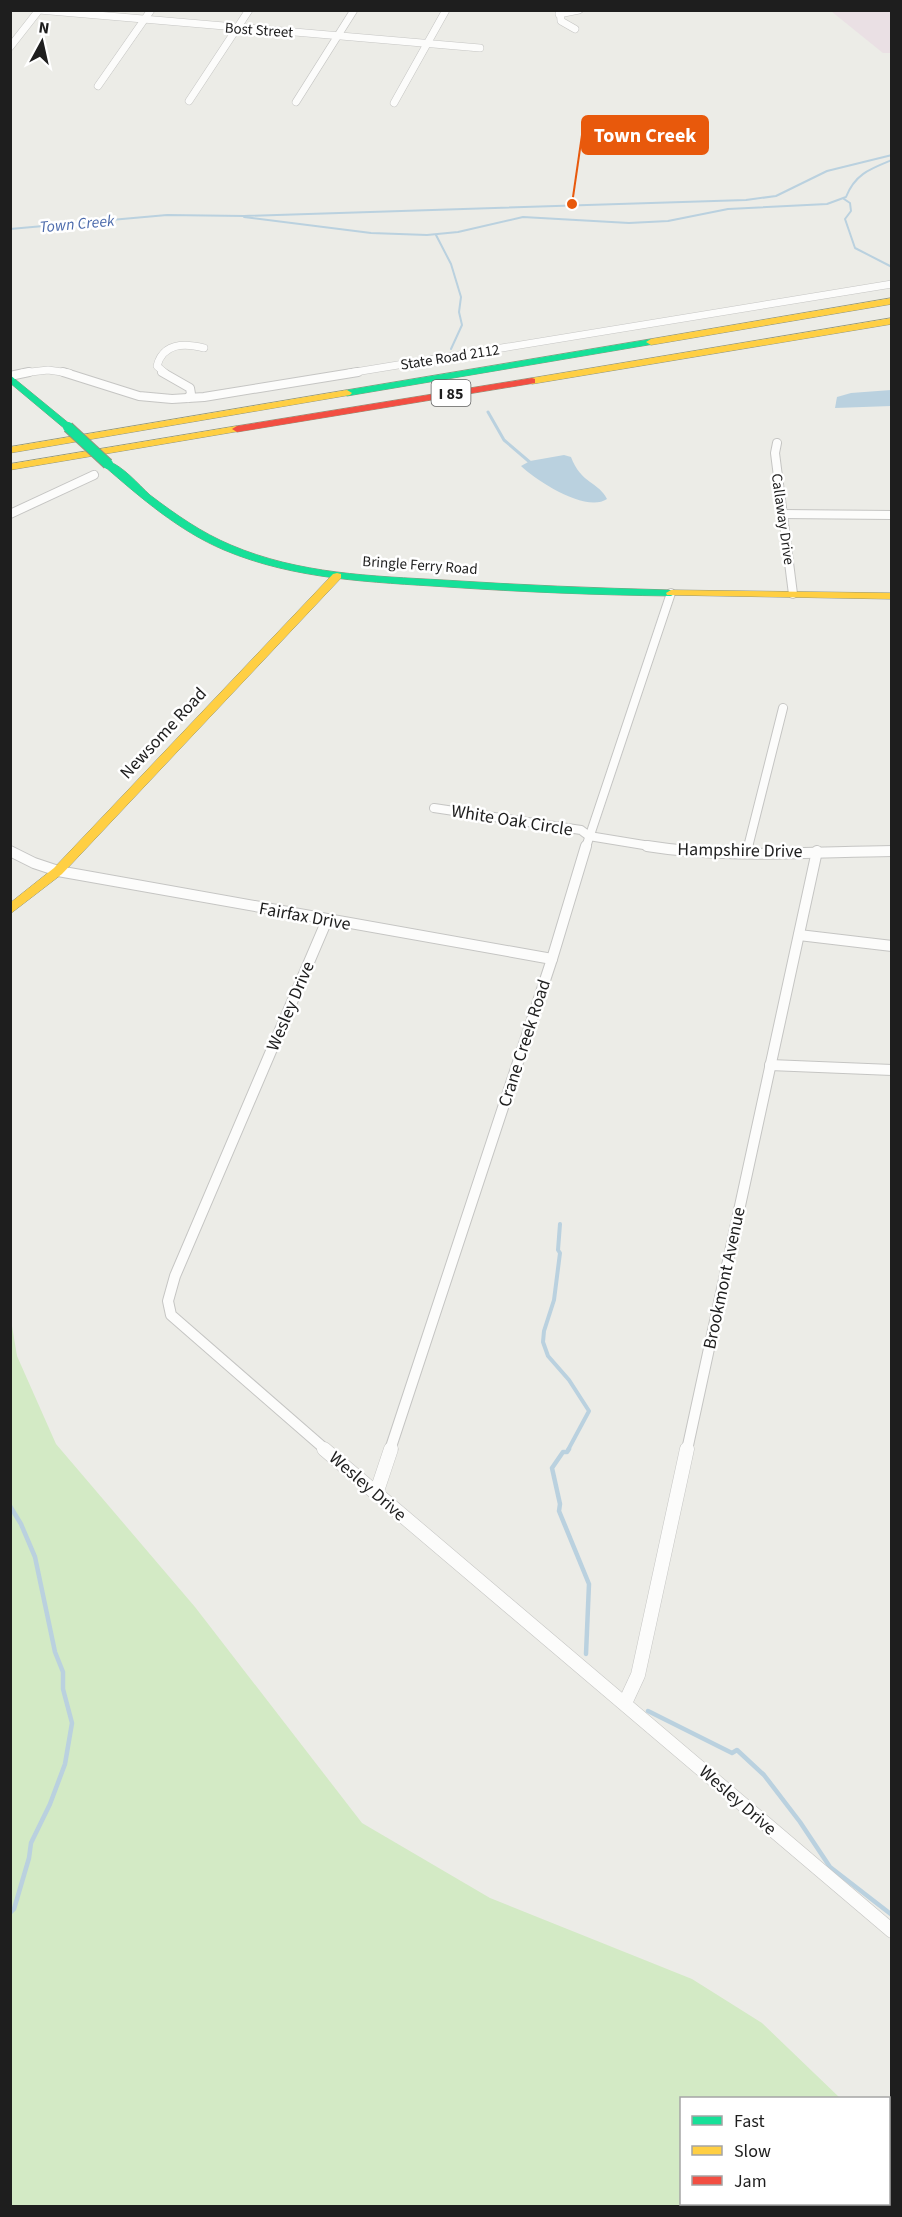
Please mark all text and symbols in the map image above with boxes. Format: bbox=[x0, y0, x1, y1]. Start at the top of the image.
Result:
north arrow bbox=[12, 12, 72, 72]
text: N bbox=[37, 17, 51, 40]
street label: Bost Street bbox=[224, 18, 294, 43]
callout: Town Creek bbox=[582, 116, 708, 154]
text: Town Creek bbox=[594, 122, 696, 150]
water label: Town Creek bbox=[39, 210, 116, 238]
street label: State Road 2112 bbox=[399, 339, 501, 376]
road number: I 85 bbox=[432, 380, 470, 406]
street label: Callaway Drive bbox=[766, 472, 799, 566]
street label: Bringle Ferry Road bbox=[362, 551, 478, 580]
street label: Newsome Road bbox=[114, 682, 212, 785]
street label: White Oak Circle bbox=[449, 799, 575, 842]
street label: Hampshire Drive bbox=[677, 837, 803, 864]
street label: Fairfax Drive bbox=[257, 896, 353, 937]
street label: Wesley Drive bbox=[260, 957, 321, 1055]
street label: Crane Creek Road bbox=[492, 976, 557, 1110]
street label: Brookmont Avenue bbox=[697, 1205, 752, 1352]
street label: Wesley Drive bbox=[324, 1446, 412, 1527]
street label: Wesley Drive bbox=[694, 1760, 782, 1841]
legend bbox=[680, 2097, 890, 2205]
text: Fast bbox=[734, 2109, 765, 2134]
text: Slow bbox=[734, 2139, 771, 2164]
text: Jam bbox=[734, 2169, 767, 2194]

